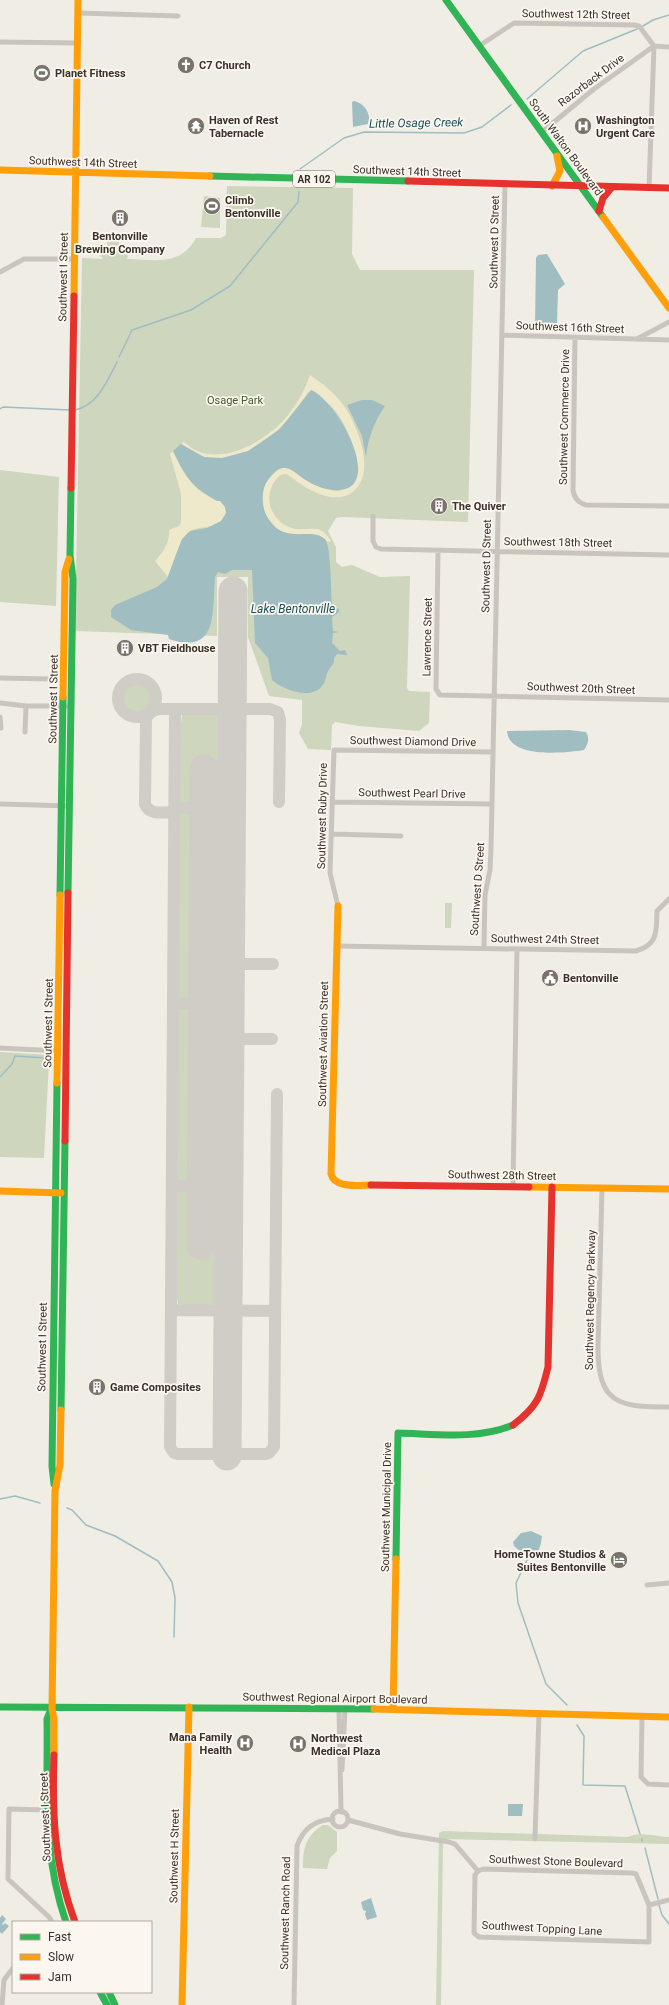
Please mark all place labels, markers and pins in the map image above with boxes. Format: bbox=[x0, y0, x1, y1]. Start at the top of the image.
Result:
church icon: C7 Church bbox=[176, 55, 196, 75]
place label: C7 Church bbox=[199, 59, 251, 72]
sports icon: Planet Fitness bbox=[32, 63, 52, 83]
place label: Planet Fitness bbox=[55, 67, 126, 80]
place label: Haven of Rest Tabernacle bbox=[209, 114, 278, 140]
place label: Washington Urgent Care bbox=[596, 114, 655, 140]
temple icon: Haven of Rest Tabernacle bbox=[186, 116, 206, 136]
hospital icon: Washington Urgent Care bbox=[573, 116, 593, 136]
place label: Climb Bentonville bbox=[225, 194, 280, 220]
sports icon: Climb Bentonville bbox=[202, 196, 222, 216]
building icon: Bentonville Brewing Company bbox=[110, 208, 130, 228]
place label: Bentonville Brewing Company bbox=[75, 230, 165, 256]
building icon: The Quiver bbox=[429, 496, 449, 516]
place label: The Quiver bbox=[452, 500, 506, 513]
building icon: VBT Fieldhouse bbox=[115, 638, 135, 658]
place label: VBT Fieldhouse bbox=[138, 642, 215, 655]
public building icon: Bentonville bbox=[540, 968, 560, 988]
place label: Bentonville bbox=[563, 972, 618, 985]
building icon: Game Composites bbox=[87, 1377, 107, 1397]
place label: Game Composites bbox=[110, 1381, 201, 1394]
place label: HomeTowne Studios & Suites Bentonville bbox=[494, 1548, 607, 1574]
hotel icon: HomeTowne Studios & Suites Bentonville bbox=[609, 1550, 629, 1570]
place label: Mana Family Health bbox=[169, 1731, 232, 1757]
place label: Northwest Medical Plaza bbox=[311, 1732, 380, 1758]
hospital icon: Mana Family Health bbox=[235, 1733, 255, 1753]
hospital icon: Northwest Medical Plaza bbox=[288, 1734, 308, 1754]

